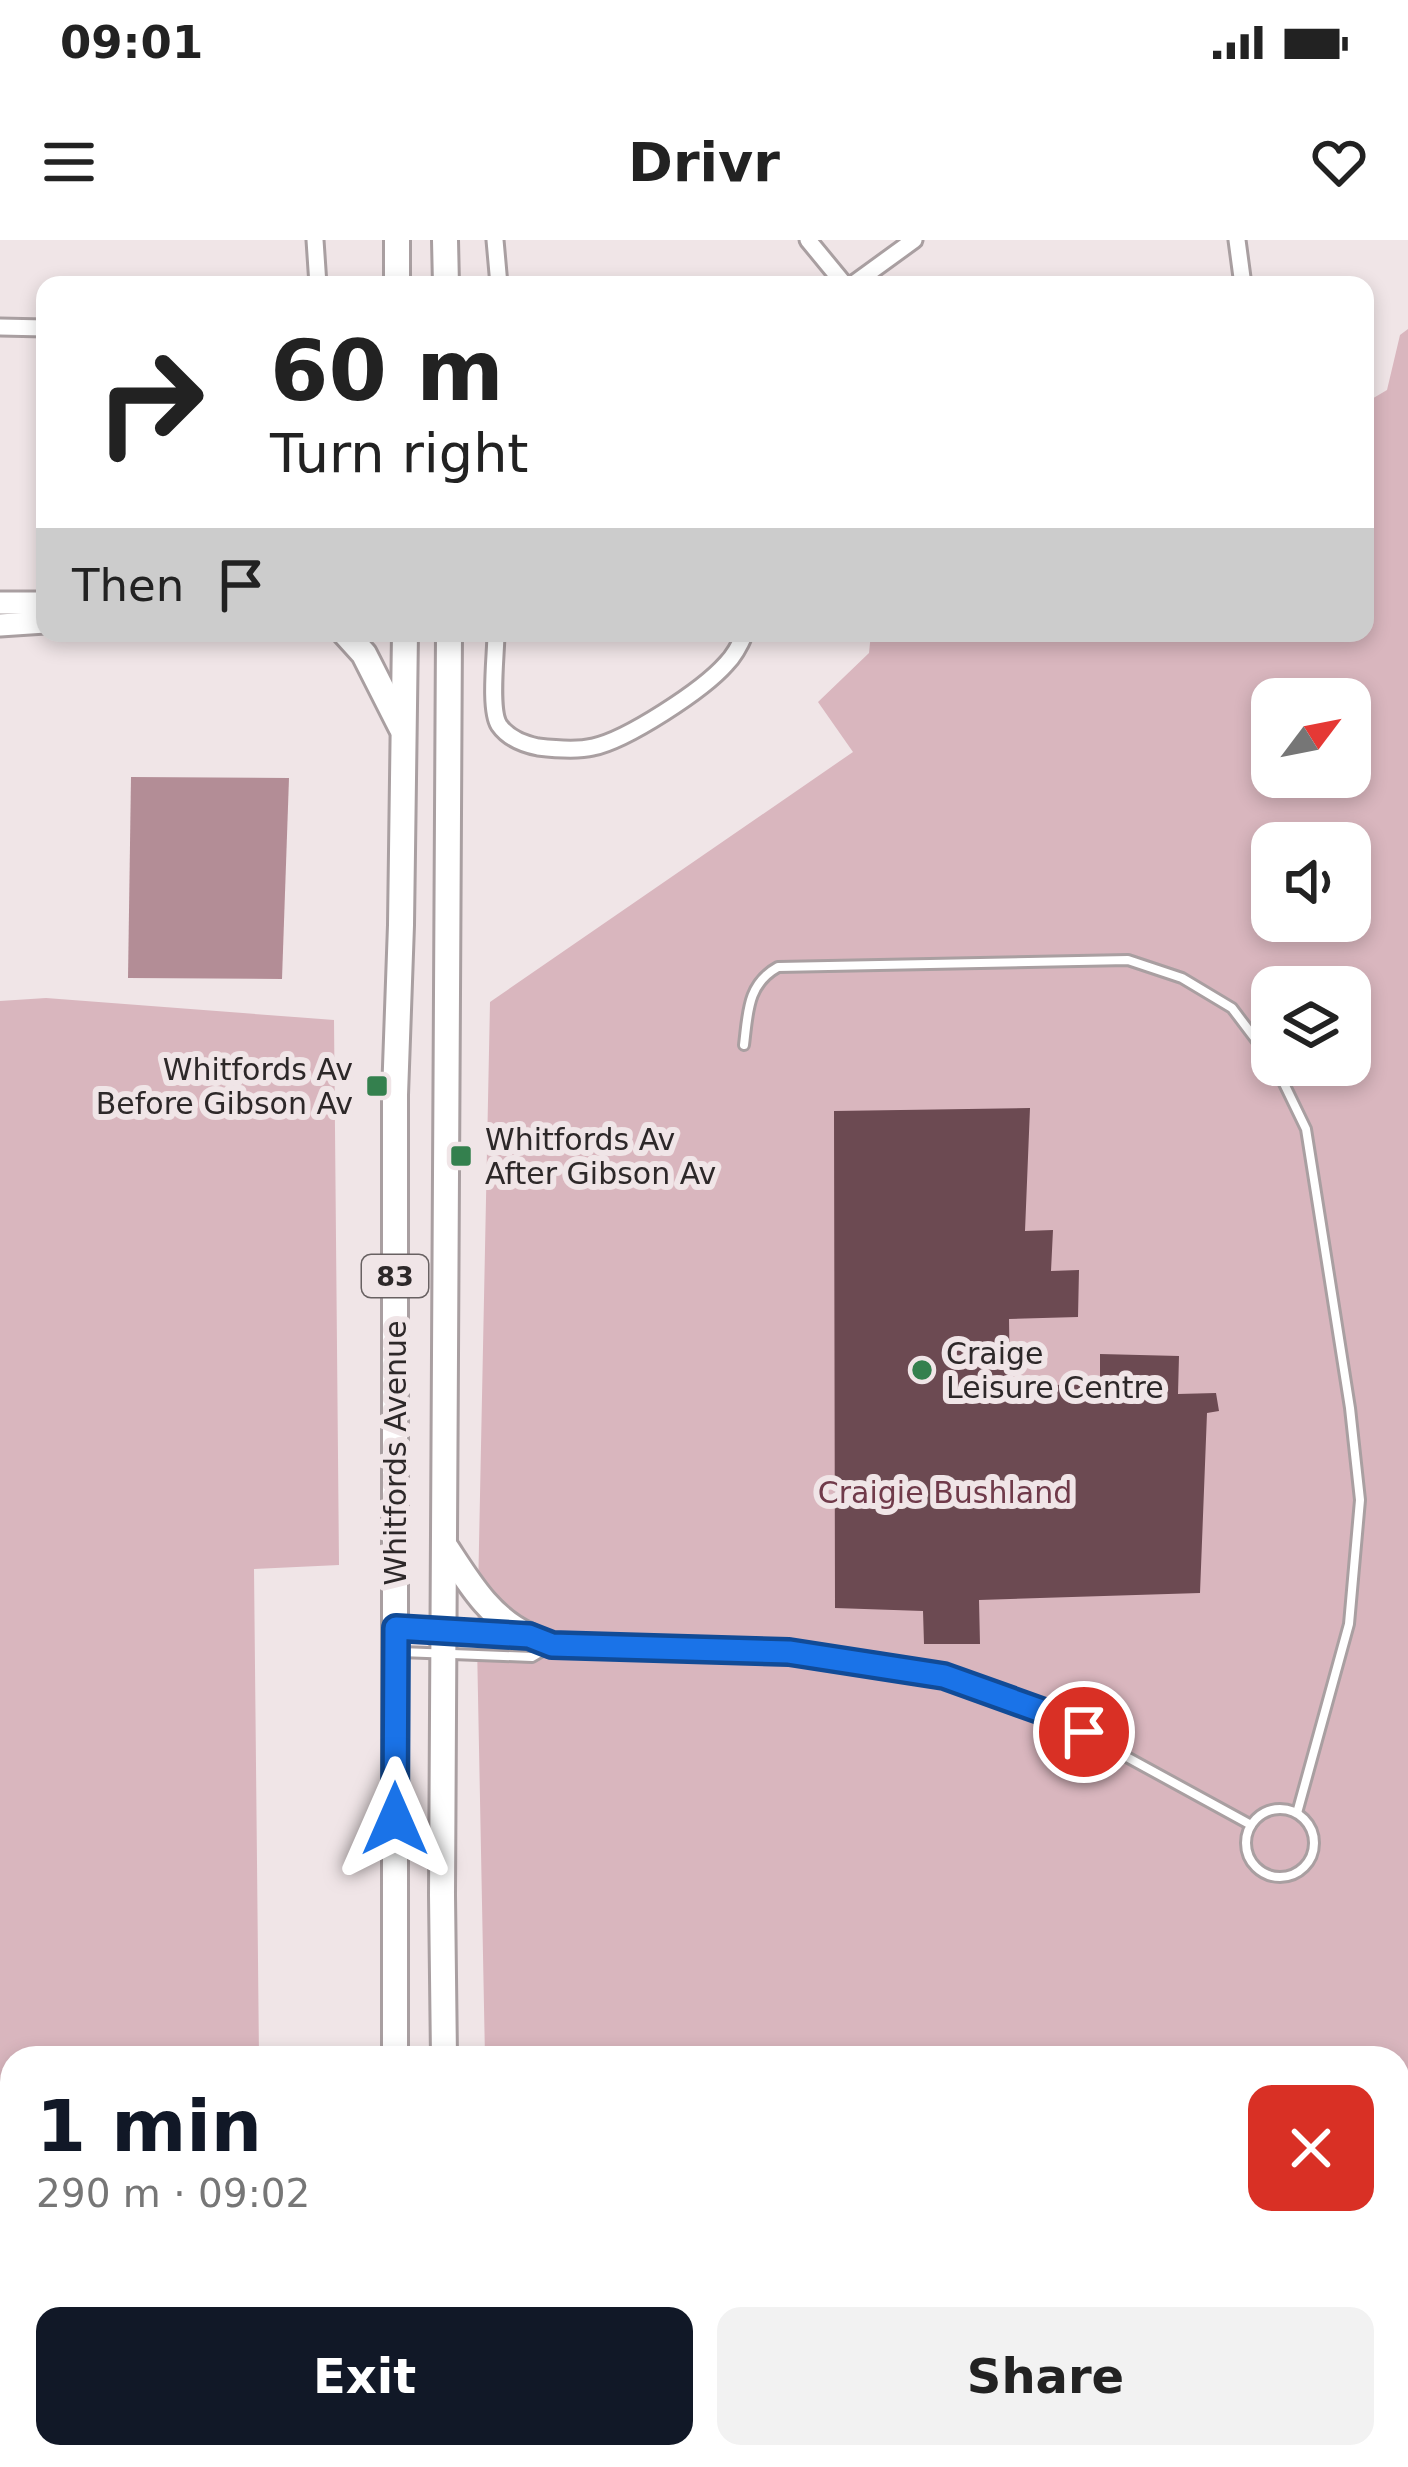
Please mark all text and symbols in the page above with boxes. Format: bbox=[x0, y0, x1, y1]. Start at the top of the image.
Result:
text: 09:01 bbox=[60, 16, 203, 69]
icon: menu bbox=[36, 129, 102, 195]
icon: heart bbox=[1306, 129, 1372, 195]
text: Drivr bbox=[628, 131, 780, 194]
text: 60 m bbox=[270, 322, 504, 420]
icon: right bbox=[72, 324, 228, 480]
text: Turn right bbox=[270, 422, 529, 485]
icon: arrive bbox=[208, 552, 274, 618]
text: Then bbox=[72, 559, 184, 612]
north arrow bbox=[1251, 678, 1371, 798]
map controls bbox=[1251, 678, 1371, 1086]
button: sound bbox=[1251, 822, 1371, 942]
button: layers bbox=[1251, 966, 1371, 1086]
place label: Whitfords Av Before Gibson Av bbox=[96, 1052, 353, 1121]
marker: Whitfords Av Before Gibson Av bbox=[364, 1073, 390, 1099]
place label: Whitfords Av After Gibson Av bbox=[485, 1122, 716, 1191]
marker: Whitfords Av After Gibson Av bbox=[448, 1143, 474, 1169]
road number: 83 bbox=[362, 1255, 428, 1297]
street label: Whitfords Avenue bbox=[378, 1320, 413, 1586]
place label: Craige Leisure Centre bbox=[946, 1336, 1164, 1405]
marker: Craige Leisure Centre bbox=[909, 1357, 935, 1383]
park label: Craigie Bushland bbox=[818, 1475, 1072, 1510]
pin bbox=[1033, 1681, 1135, 1783]
icon: arrive bbox=[1051, 1699, 1117, 1765]
position arrow bbox=[332, 1756, 458, 1882]
text: 1 min bbox=[36, 2084, 262, 2168]
button: close bbox=[1248, 2085, 1374, 2211]
text: 290 m · 09:02 bbox=[36, 2171, 310, 2216]
button: Exit bbox=[36, 2307, 693, 2445]
button: Share bbox=[717, 2307, 1374, 2445]

